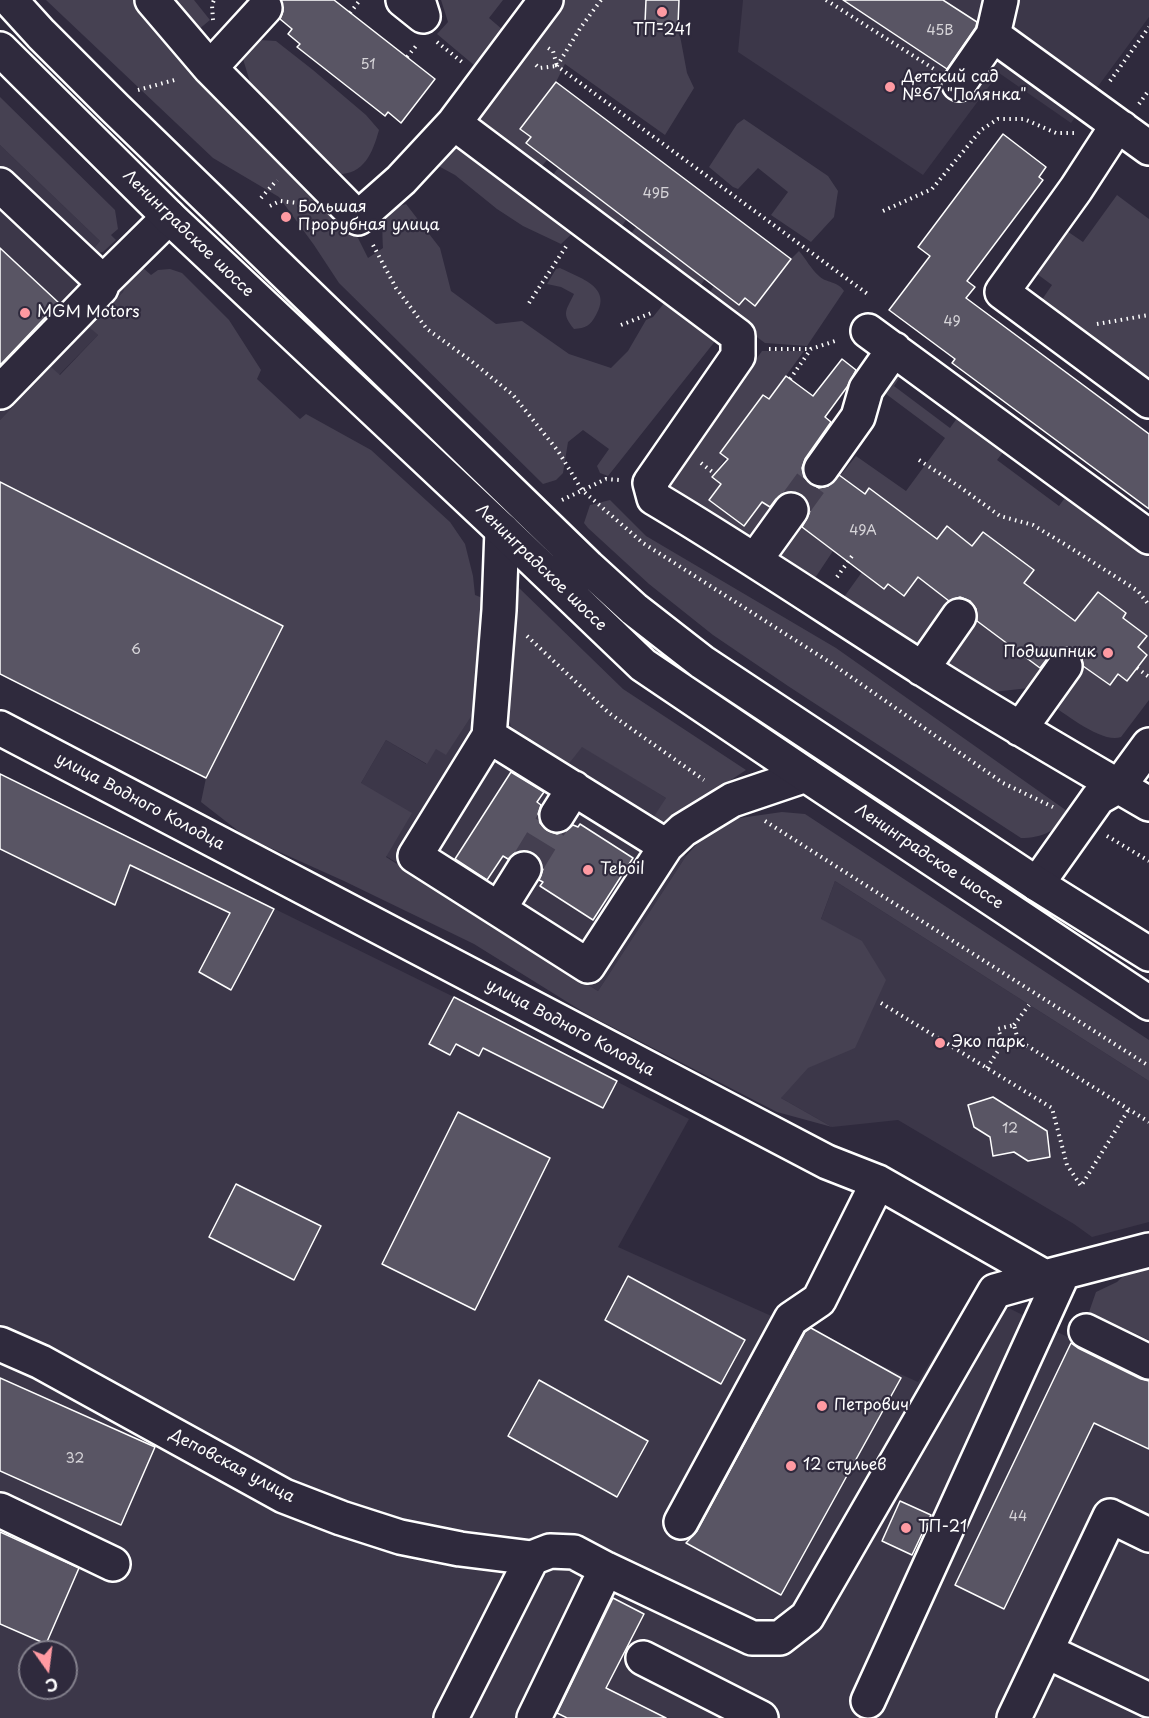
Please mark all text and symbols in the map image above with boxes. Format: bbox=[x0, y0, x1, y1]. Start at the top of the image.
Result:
marker: ТП-241 bbox=[655, 5, 669, 19]
place label: ТП-241 bbox=[633, 21, 691, 41]
house number: 45В bbox=[926, 23, 954, 39]
house number: 51 bbox=[361, 57, 375, 73]
place label: Детский сад №67 "Полянка" bbox=[902, 68, 1027, 106]
marker: Детский сад №67 "Полянка" bbox=[883, 80, 897, 94]
street label: Ленинградское шоссе bbox=[119, 167, 257, 301]
house number: 49Б bbox=[643, 186, 669, 202]
place label: Большая Прорубная улица bbox=[298, 198, 440, 236]
marker: Большая Прорубная улица bbox=[279, 210, 293, 224]
place label: MGM Motors bbox=[37, 303, 140, 323]
marker: MGM Motors bbox=[18, 306, 32, 320]
house number: 49 bbox=[943, 314, 961, 330]
street label: Ленинградское шоссе bbox=[472, 501, 610, 635]
house number: 49А bbox=[849, 523, 877, 539]
house number: 6 bbox=[131, 642, 141, 658]
place label: Подшипник bbox=[1004, 643, 1096, 663]
marker: Подшипник bbox=[1101, 646, 1115, 660]
street label: улица Водного Колодца bbox=[52, 749, 228, 855]
street label: Ленинградское шоссе bbox=[851, 800, 1007, 914]
place label: Teboil bbox=[600, 860, 645, 880]
marker: Teboil bbox=[581, 863, 595, 877]
street label: улица Водного Колодца bbox=[482, 975, 658, 1081]
place label: Эко парк bbox=[952, 1033, 1025, 1053]
marker: Эко парк bbox=[933, 1036, 947, 1050]
house number: 12 bbox=[1002, 1121, 1018, 1137]
place label: Петрович bbox=[834, 1396, 909, 1416]
marker: Петрович bbox=[815, 1399, 829, 1413]
street label: Деповская улица bbox=[166, 1425, 298, 1507]
house number: 32 bbox=[66, 1451, 84, 1467]
place label: 12 стульев bbox=[803, 1456, 886, 1476]
marker: 12 стульев bbox=[784, 1459, 798, 1473]
house number: 44 bbox=[1009, 1509, 1027, 1525]
place label: ТП-21 bbox=[918, 1518, 967, 1538]
marker: ТП-21 bbox=[899, 1521, 913, 1535]
north arrow bbox=[18, 1640, 78, 1700]
text: С bbox=[43, 1672, 61, 1699]

